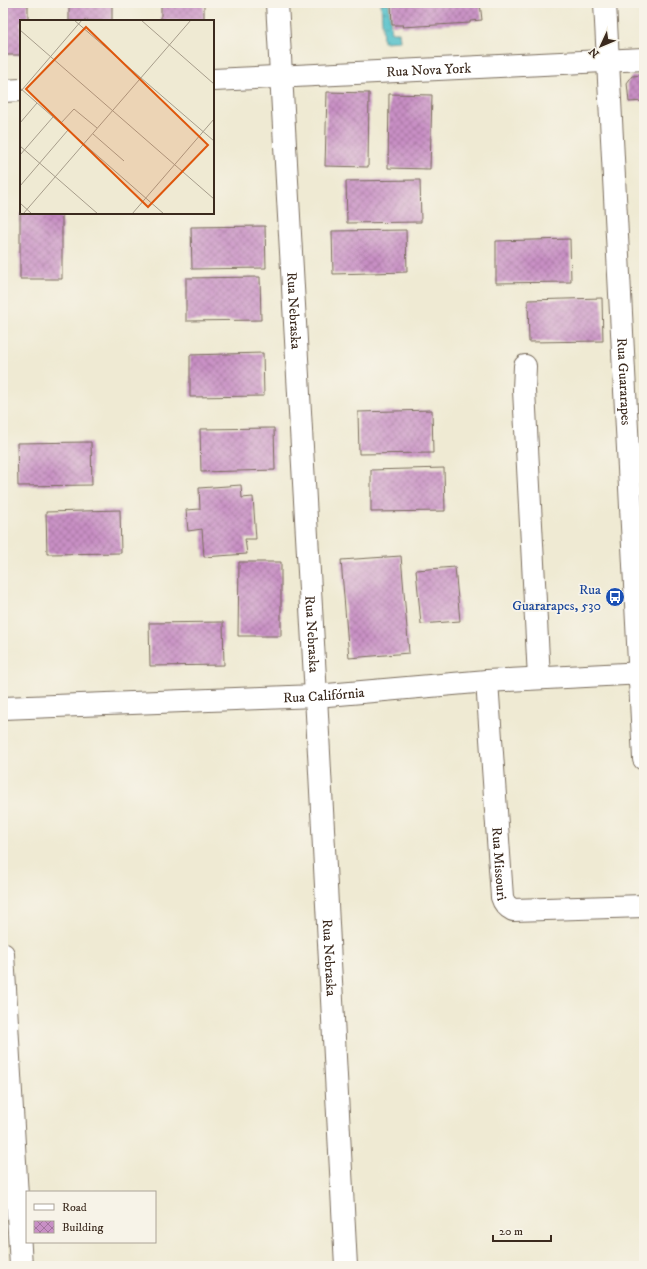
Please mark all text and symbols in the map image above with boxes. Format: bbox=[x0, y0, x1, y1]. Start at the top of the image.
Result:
inset map bbox=[20, 20, 214, 214]
north arrow bbox=[581, 26, 621, 66]
text: N bbox=[586, 44, 603, 60]
street label: Rua Nova York bbox=[386, 59, 472, 82]
street label: Rua Nebraska bbox=[282, 271, 304, 350]
street label: Rua Guararapes bbox=[612, 337, 635, 426]
place label: Rua Guararapes, 530 bbox=[512, 581, 601, 615]
bus stop icon: Rua Guararapes, 530 bbox=[604, 586, 626, 608]
street label: Rua Nebraska bbox=[300, 595, 323, 673]
street label: Rua Califórnia bbox=[283, 684, 365, 707]
street label: Rua Missouri bbox=[487, 826, 511, 904]
street label: Rua Nebraska bbox=[318, 919, 340, 997]
legend bbox=[26, 1191, 156, 1243]
text: Road bbox=[62, 1200, 87, 1215]
scale bar bbox=[493, 1217, 551, 1243]
text: Building bbox=[62, 1220, 103, 1235]
text: 20 m bbox=[499, 1224, 523, 1239]

